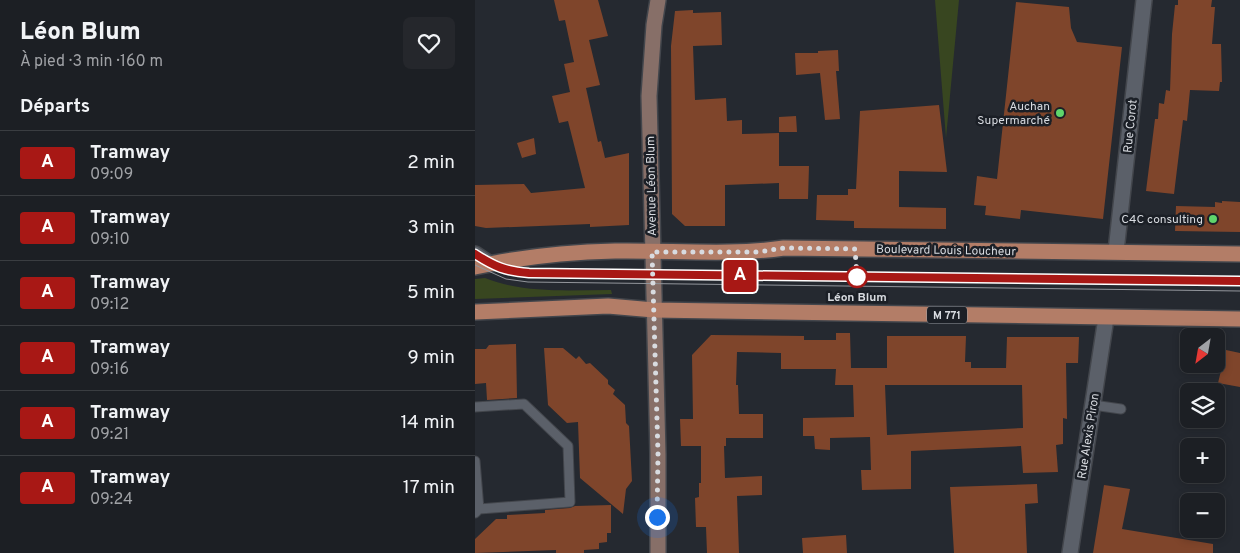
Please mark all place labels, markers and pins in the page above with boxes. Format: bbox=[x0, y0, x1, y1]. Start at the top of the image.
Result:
place label: Auchan Supermarché bbox=[977, 99, 1050, 129]
marker: Auchan Supermarché bbox=[1054, 107, 1066, 119]
place label: C4C consulting bbox=[1121, 212, 1203, 228]
marker: C4C consulting bbox=[1207, 213, 1219, 225]
marker: Léon Blum bbox=[846, 266, 868, 288]
place label: Léon Blum bbox=[827, 290, 887, 306]

